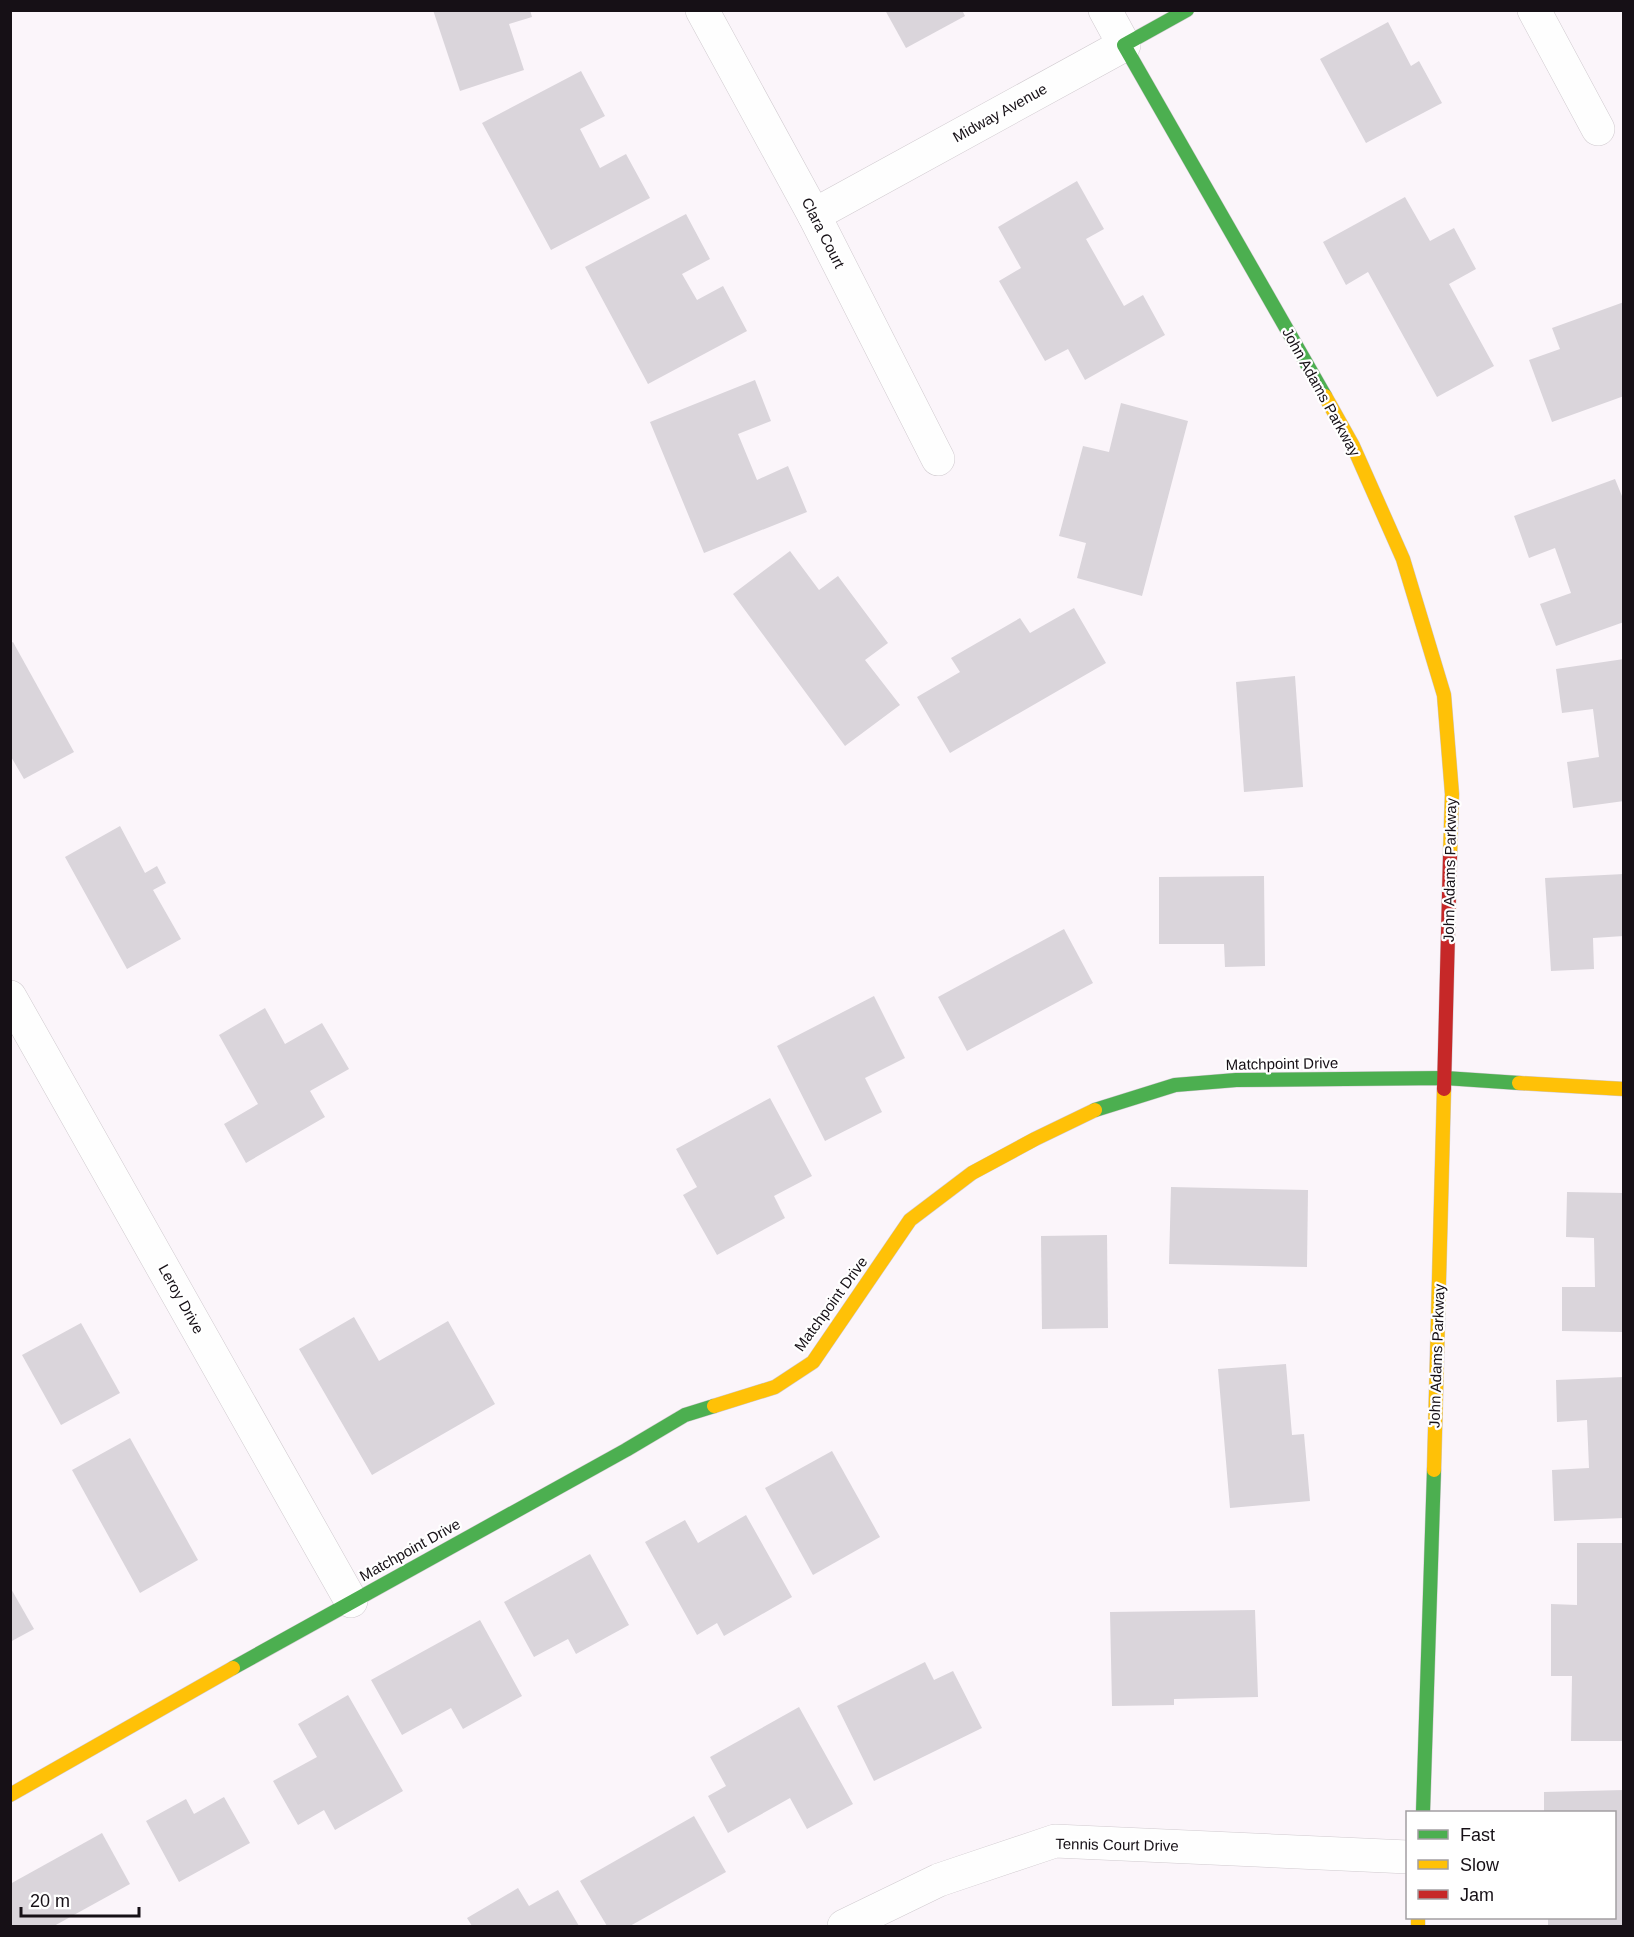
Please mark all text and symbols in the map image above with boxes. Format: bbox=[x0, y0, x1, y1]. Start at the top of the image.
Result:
street label: Midway Avenue bbox=[950, 80, 1050, 145]
street label: Clara Court bbox=[798, 195, 849, 272]
street label: John Adams Parkway bbox=[1279, 325, 1364, 459]
street label: John Adams Parkway bbox=[1440, 797, 1459, 942]
street label: Matchpoint Drive bbox=[1226, 1054, 1338, 1073]
street label: Matchpoint Drive bbox=[791, 1253, 871, 1354]
street label: Leroy Drive bbox=[155, 1261, 207, 1336]
street label: John Adams Parkway bbox=[1425, 1283, 1448, 1428]
street label: Matchpoint Drive bbox=[356, 1515, 463, 1584]
legend bbox=[1406, 1811, 1616, 1919]
text: Fast bbox=[1460, 1825, 1495, 1845]
street label: Tennis Court Drive bbox=[1055, 1835, 1179, 1854]
text: Slow bbox=[1460, 1855, 1500, 1875]
scale bar bbox=[21, 1880, 140, 1918]
text: Jam bbox=[1460, 1885, 1494, 1905]
text: 20 m bbox=[30, 1891, 70, 1911]

